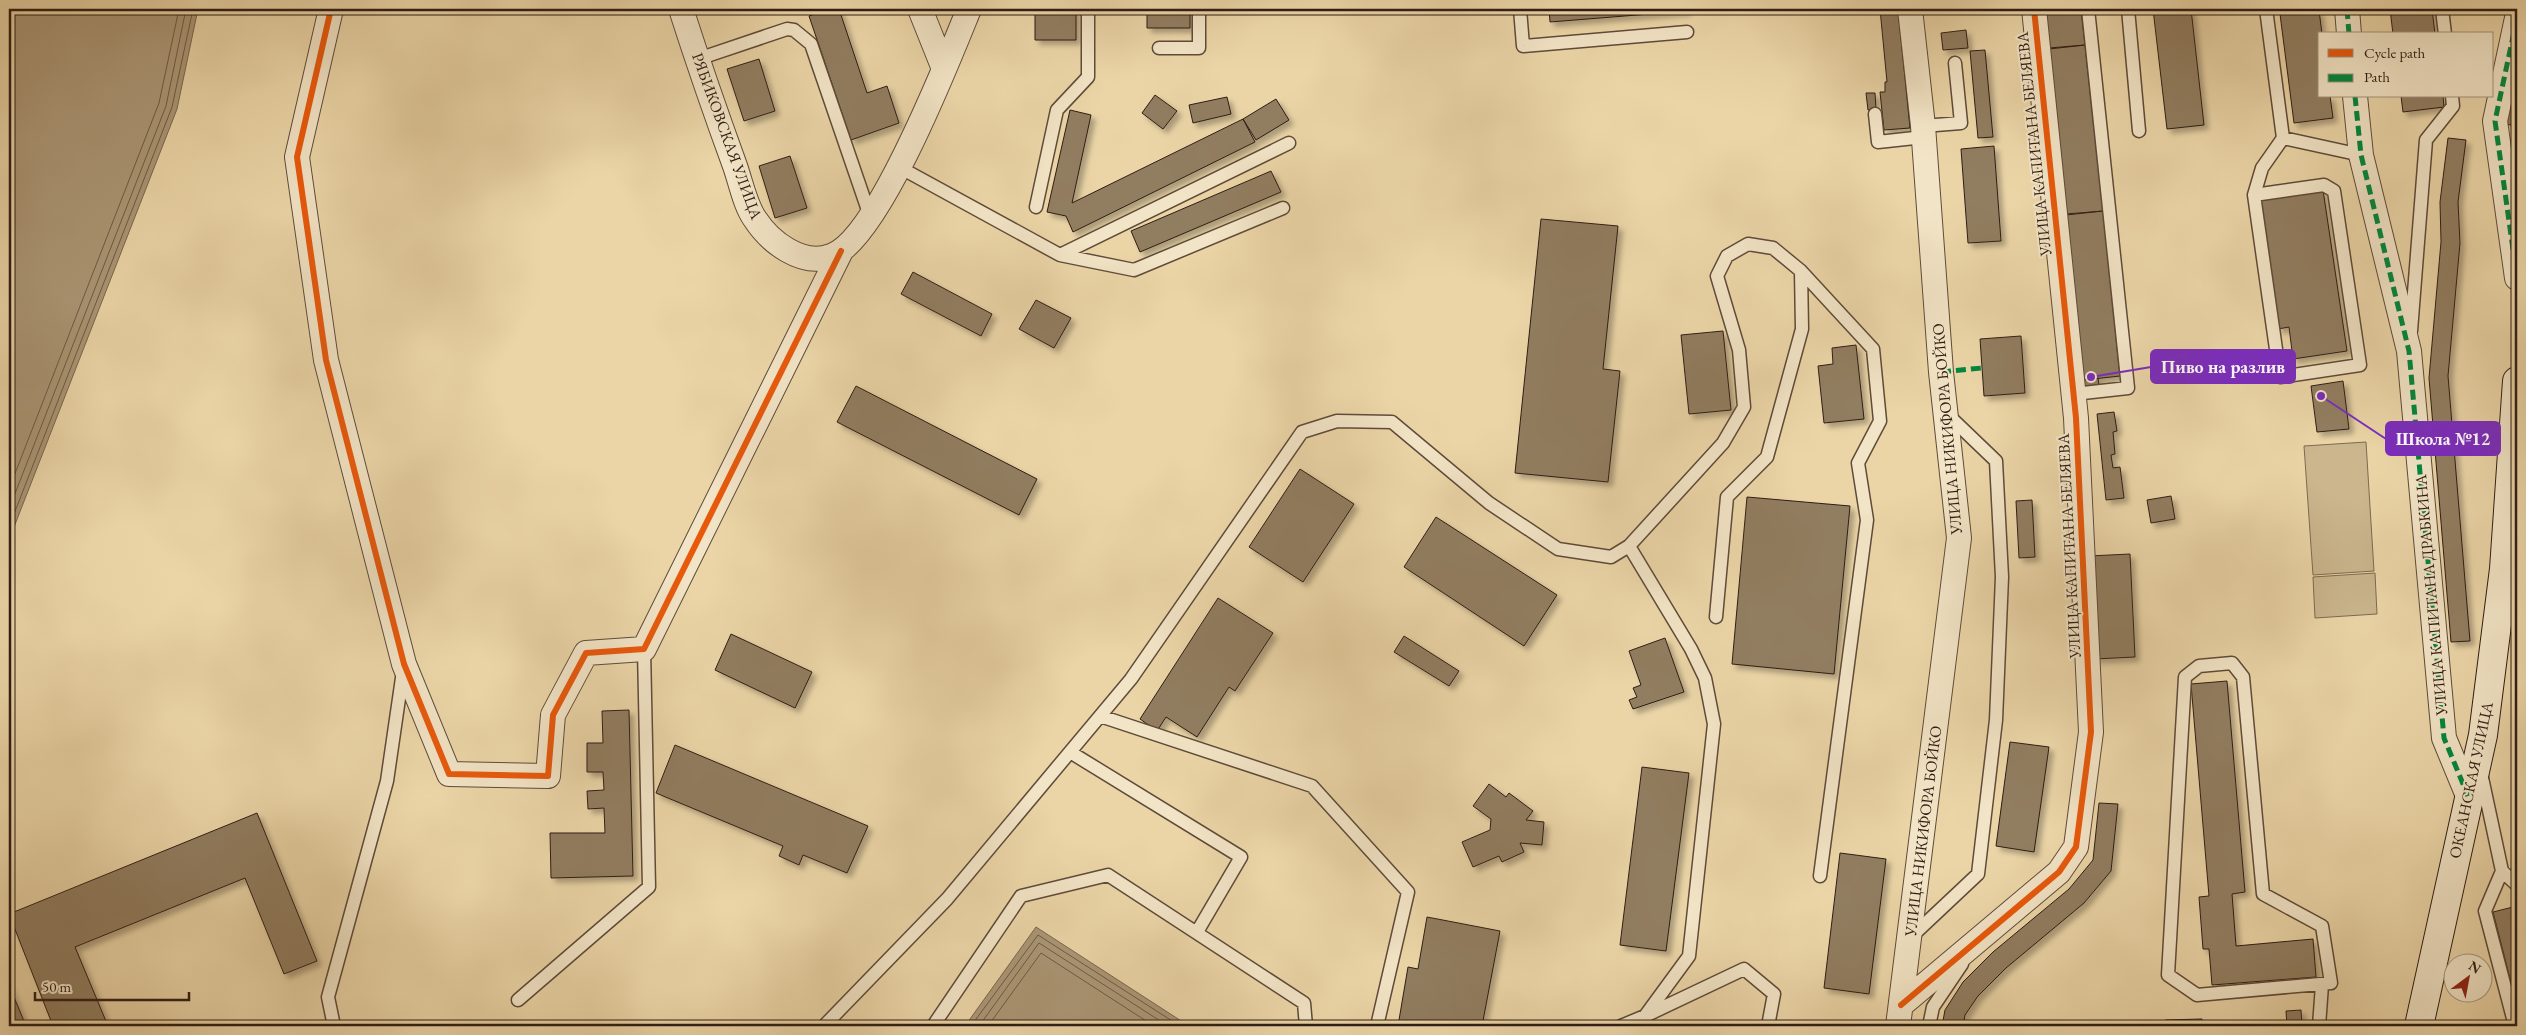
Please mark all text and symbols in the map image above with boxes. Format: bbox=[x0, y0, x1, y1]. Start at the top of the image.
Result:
street label: УЛИЦА КАПИТАНА БЕЛЯЕВА bbox=[2012, 30, 2056, 258]
legend bbox=[2318, 32, 2494, 98]
text: Cycle path bbox=[2364, 43, 2426, 62]
street label: РЯБИКОВСКАЯ УЛИЦА bbox=[687, 50, 767, 223]
text: Path bbox=[2364, 67, 2390, 86]
street label: УЛИЦА НИКИФОРА БОЙКО bbox=[1927, 322, 1967, 537]
callout: Пиво на разлив bbox=[2151, 350, 2295, 383]
text: Пиво на разлив bbox=[2161, 355, 2285, 378]
callout: Школа №12 bbox=[2386, 422, 2500, 455]
text: Школа №12 bbox=[2396, 427, 2491, 450]
street label: УЛИЦА КАПИТАНА БЕЛЯЕВА bbox=[2053, 432, 2085, 660]
street label: УЛИЦА КАПИТАНА ДРАБКИНА bbox=[2410, 473, 2452, 717]
street label: ОКЕАНСКАЯ УЛИЦА bbox=[2444, 699, 2498, 860]
street label: УЛИЦА НИКИФОРА БОЙКО bbox=[1900, 725, 1946, 938]
north arrow bbox=[2444, 952, 2494, 1002]
text: N bbox=[2465, 956, 2485, 978]
scale bar bbox=[35, 970, 189, 1002]
text: 50 m bbox=[42, 977, 71, 996]

